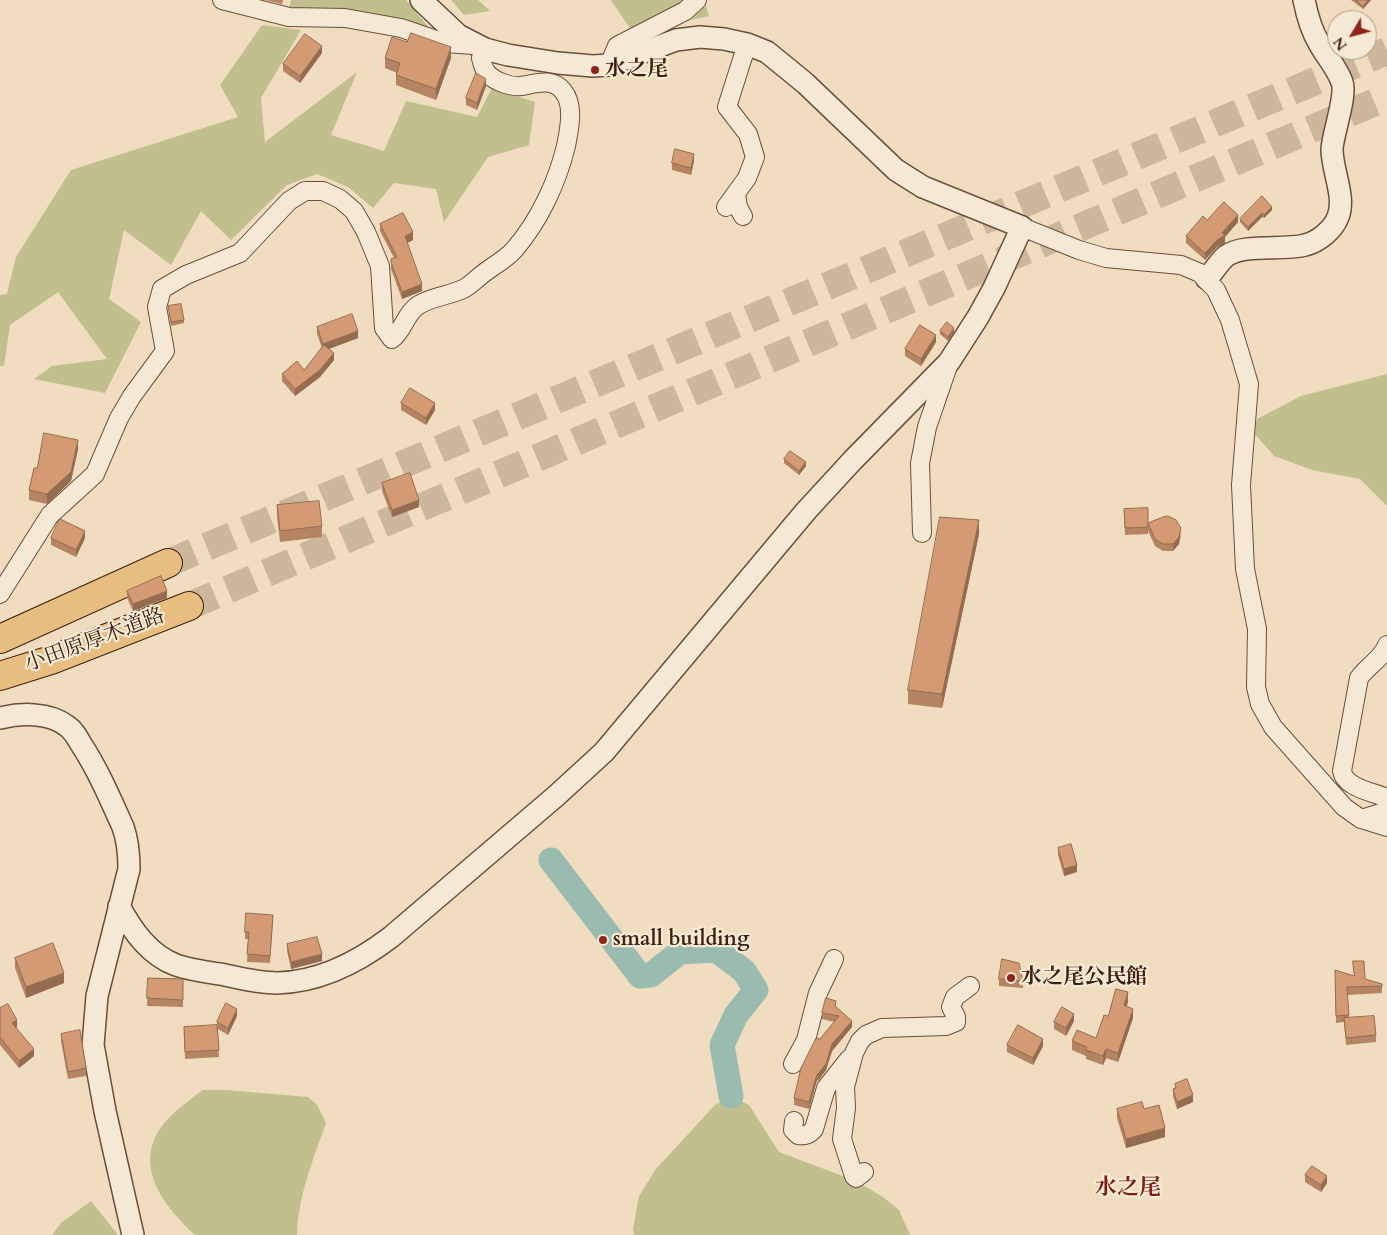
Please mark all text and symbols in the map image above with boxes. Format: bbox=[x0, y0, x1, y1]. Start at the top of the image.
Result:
north arrow bbox=[1327, 10, 1377, 60]
text: N bbox=[1329, 33, 1352, 54]
place label: 水之尾 bbox=[605, 57, 668, 83]
marker: 水之尾 bbox=[589, 64, 601, 76]
street label: 小田原厚木道路 bbox=[22, 604, 168, 678]
place label: small building bbox=[613, 927, 750, 953]
marker: small building bbox=[597, 934, 609, 946]
place label: 水之尾公民館 bbox=[1021, 965, 1147, 991]
marker: 水之尾公民館 bbox=[1005, 972, 1017, 984]
district label: 水之尾 bbox=[1095, 1176, 1161, 1202]

